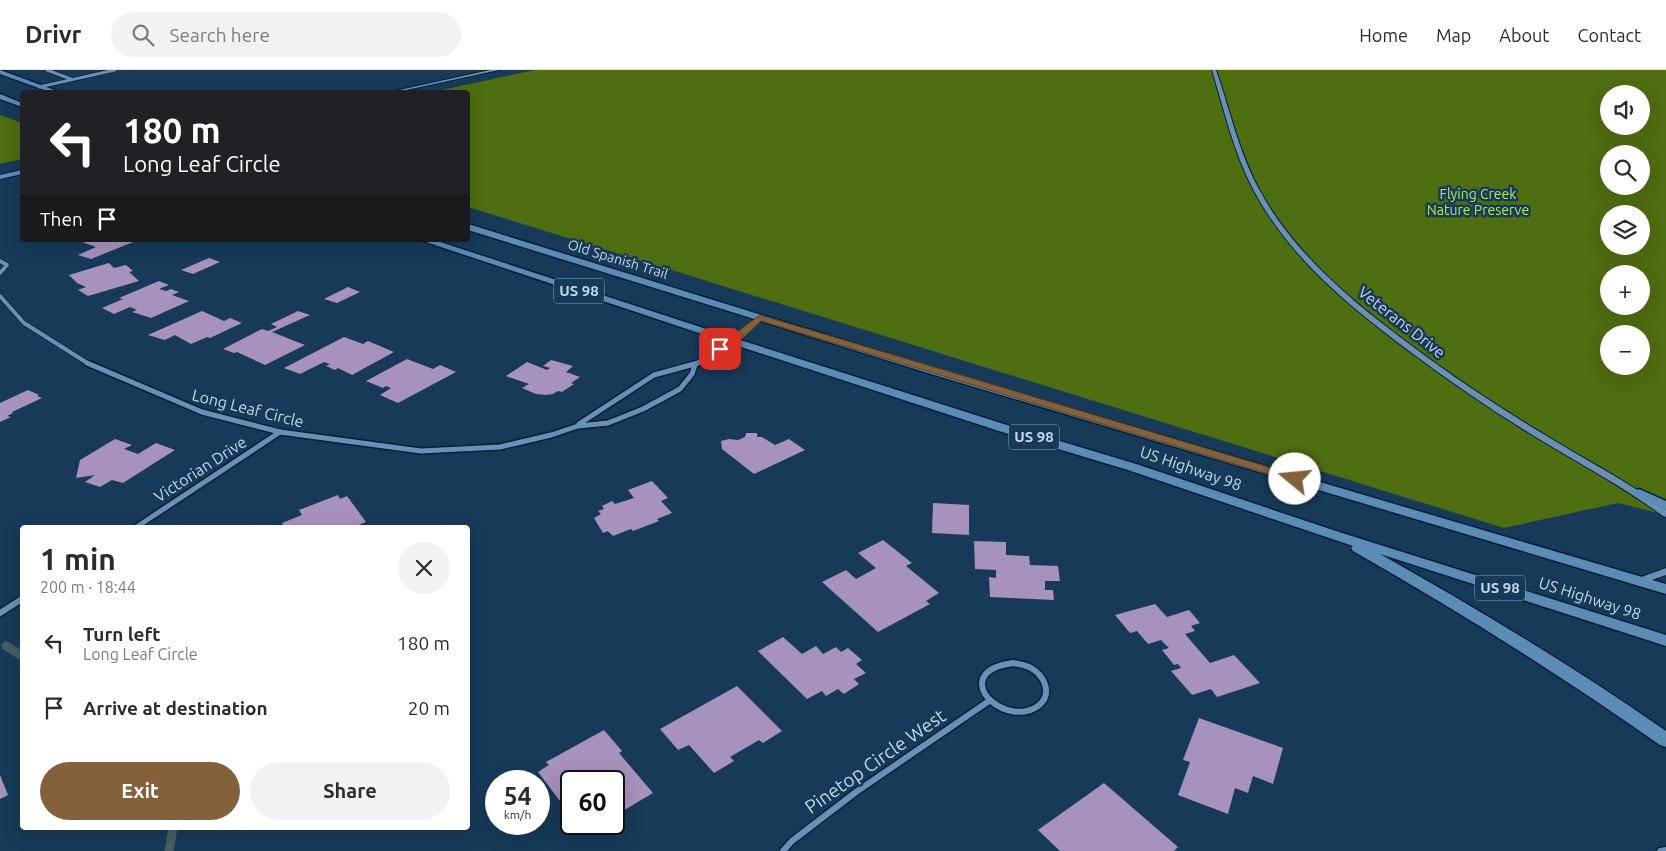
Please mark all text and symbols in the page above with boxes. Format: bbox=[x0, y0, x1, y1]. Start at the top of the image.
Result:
search box bbox=[111, 12, 461, 57]
text: Drivr bbox=[25, 21, 81, 48]
icon: search bbox=[129, 21, 157, 49]
text: Search here bbox=[169, 24, 270, 46]
text: Home bbox=[1359, 25, 1408, 45]
text: Map bbox=[1436, 25, 1471, 45]
text: About bbox=[1499, 25, 1549, 45]
text: Contact bbox=[1577, 25, 1641, 45]
map controls bbox=[1600, 85, 1650, 375]
button: sound bbox=[1600, 85, 1650, 135]
icon: left bbox=[40, 110, 105, 175]
text: 180 m bbox=[123, 110, 221, 150]
button: search bbox=[1600, 145, 1650, 195]
text: Long Leaf Circle bbox=[123, 151, 281, 176]
park label: Flying Creek Nature Preserve bbox=[1427, 186, 1529, 218]
icon: arrive bbox=[93, 205, 121, 233]
button: layers bbox=[1600, 205, 1650, 255]
text: Then bbox=[40, 208, 83, 230]
street label: Old Spanish Trail bbox=[566, 236, 670, 282]
button: + bbox=[1600, 265, 1650, 315]
road number: US 98 bbox=[554, 278, 604, 304]
street label: Veterans Drive bbox=[1355, 282, 1449, 362]
button: − bbox=[1600, 325, 1650, 375]
pin bbox=[699, 328, 741, 370]
icon: arrive bbox=[706, 335, 734, 363]
street label: Long Leaf Circle bbox=[190, 385, 306, 431]
road number: US 98 bbox=[1009, 424, 1059, 450]
street label: Victorian Drive bbox=[150, 432, 250, 506]
street label: US Highway 98 bbox=[1138, 442, 1244, 494]
position arrow bbox=[1268, 452, 1320, 504]
text: 1 min bbox=[40, 542, 116, 576]
button: close bbox=[398, 542, 450, 594]
street label: US Highway 98 bbox=[1537, 573, 1643, 623]
road number: US 98 bbox=[1475, 576, 1525, 600]
text: 200 m · 18:44 bbox=[40, 578, 136, 596]
text: Turn left bbox=[83, 623, 161, 645]
icon: left bbox=[40, 629, 68, 657]
text: 180 m bbox=[397, 632, 450, 654]
text: Long Leaf Circle bbox=[83, 645, 198, 663]
icon: arrive bbox=[40, 694, 68, 722]
text: Arrive at destination bbox=[83, 697, 268, 719]
text: 20 m bbox=[408, 697, 450, 719]
street label: Pinetop Circle West bbox=[800, 704, 950, 818]
button: Exit bbox=[40, 762, 240, 820]
button: Share bbox=[250, 762, 450, 820]
speed limit sign: 60 bbox=[560, 770, 625, 835]
text: 54 bbox=[503, 782, 532, 810]
text: km/h bbox=[504, 808, 531, 821]

